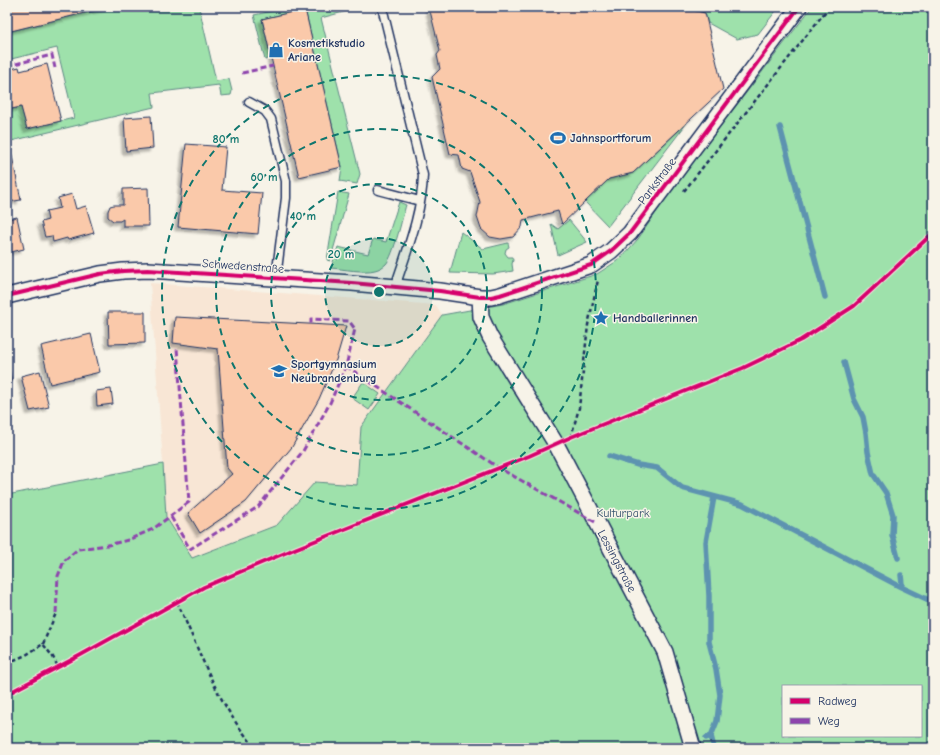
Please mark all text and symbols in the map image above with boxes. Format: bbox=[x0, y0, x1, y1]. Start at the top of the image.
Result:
place label: Kosmetikstudio Ariane bbox=[288, 36, 365, 64]
shop icon: Kosmetikstudio Ariane bbox=[267, 41, 285, 59]
sports icon: Jahnsportforum bbox=[549, 129, 567, 147]
place label: Jahnsportforum bbox=[570, 131, 651, 145]
text: 80 m bbox=[213, 132, 239, 146]
street label: Parkstraße bbox=[635, 155, 679, 207]
text: 60 m bbox=[251, 170, 277, 184]
text: 40 m bbox=[290, 209, 316, 223]
text: 20 m bbox=[328, 247, 354, 261]
street label: Schwedenstraße bbox=[201, 256, 285, 276]
centre of rings bbox=[372, 285, 386, 299]
place icon: Handballerinnen bbox=[592, 309, 610, 327]
place label: Handballerinnen bbox=[613, 311, 698, 325]
place label: Sportgymnasium Neubrandenburg bbox=[291, 357, 377, 385]
school or university icon: Sportgymnasium Neubrandenburg bbox=[270, 362, 288, 380]
park label: Kulturpark bbox=[597, 506, 650, 520]
street label: Lessingstraße bbox=[595, 527, 639, 595]
legend bbox=[782, 685, 922, 737]
text: Radweg bbox=[818, 694, 857, 708]
text: Weg bbox=[818, 714, 840, 728]

